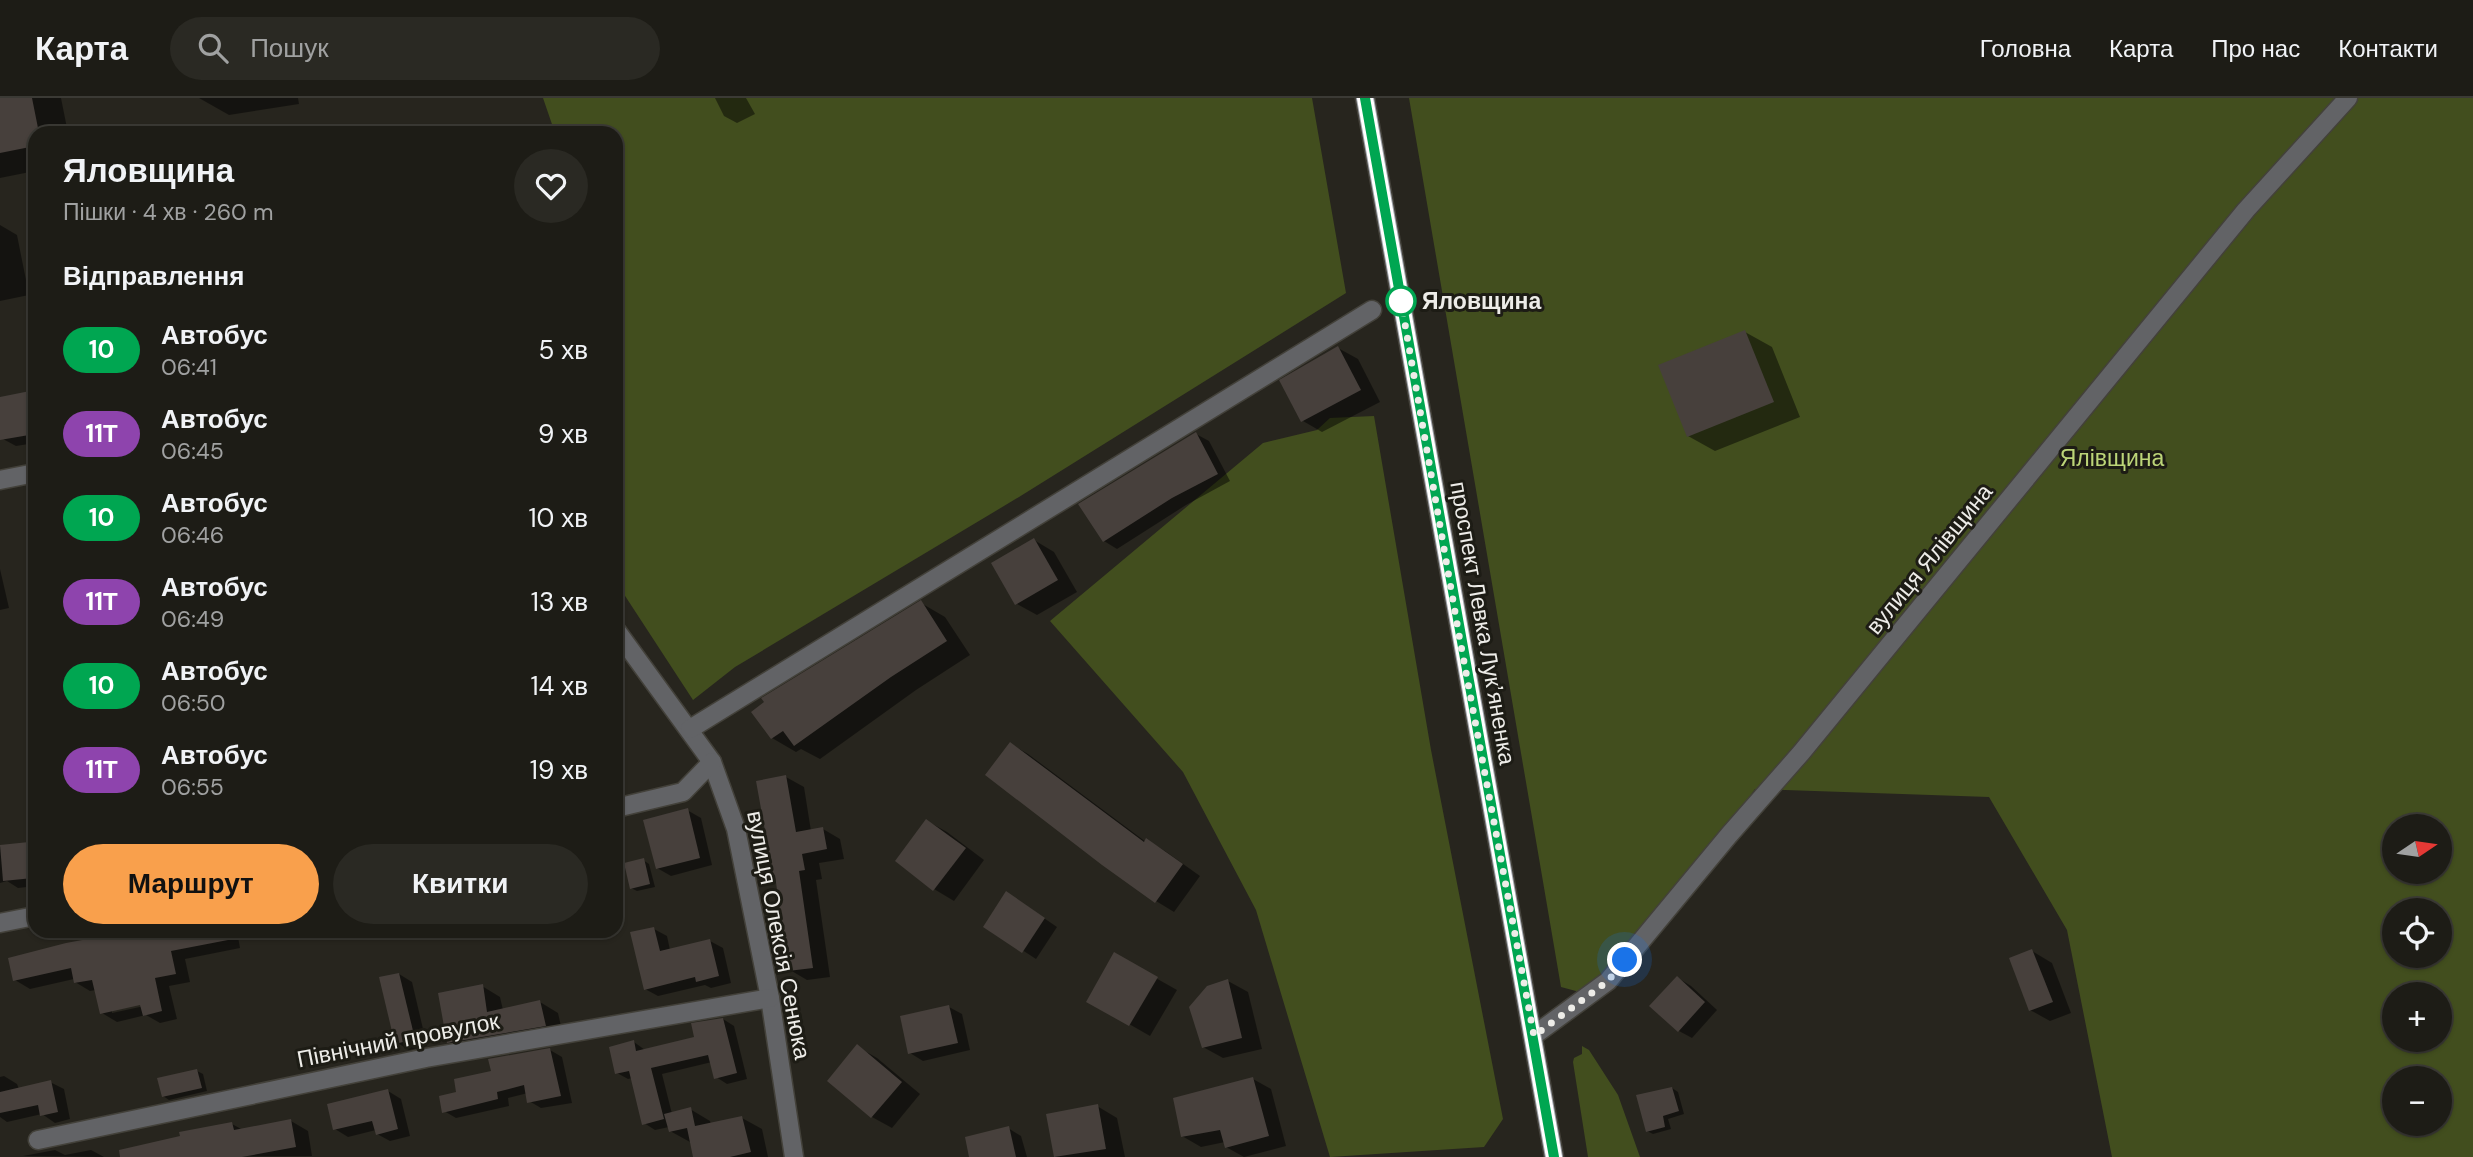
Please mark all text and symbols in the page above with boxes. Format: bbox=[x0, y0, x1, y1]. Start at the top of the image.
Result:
search box bbox=[170, 17, 660, 80]
text: Карта bbox=[35, 27, 128, 70]
icon: search bbox=[194, 29, 232, 67]
text: Пошук bbox=[250, 31, 329, 65]
text: Головна bbox=[1980, 33, 2071, 64]
text: Карта bbox=[2109, 33, 2173, 64]
text: Про нас bbox=[2211, 33, 2300, 64]
text: Контакти bbox=[2338, 33, 2438, 64]
text: Яловщина bbox=[63, 149, 234, 192]
button: heart bbox=[514, 149, 588, 223]
text: Пішки · 4 хв · 260 m bbox=[63, 197, 273, 227]
text: Відправлення bbox=[63, 259, 244, 293]
marker: Яловщина bbox=[1386, 286, 1416, 316]
place label: Яловщина bbox=[1422, 286, 1541, 316]
text: Автобус bbox=[161, 318, 268, 352]
text: 5 хв bbox=[538, 333, 588, 367]
text: 10 bbox=[89, 334, 114, 365]
text: 06:41 bbox=[161, 352, 217, 382]
text: Автобус bbox=[161, 402, 268, 436]
text: 9 хв bbox=[538, 417, 588, 451]
text: 11Т bbox=[85, 418, 118, 449]
text: 06:45 bbox=[161, 436, 224, 466]
park label: Ялівщина bbox=[2060, 443, 2165, 473]
street label: вулиця Ялівщина bbox=[1859, 477, 1999, 640]
street label: проспект Левка Лукʼяненка bbox=[1443, 479, 1523, 767]
text: Автобус bbox=[161, 486, 268, 520]
text: 10 хв bbox=[528, 501, 588, 535]
text: 10 bbox=[89, 502, 114, 533]
text: 06:46 bbox=[161, 520, 224, 550]
text: Автобус bbox=[161, 570, 268, 604]
text: 13 хв bbox=[531, 585, 588, 619]
text: 11Т bbox=[85, 586, 118, 617]
text: 06:49 bbox=[161, 604, 224, 634]
text: Автобус bbox=[161, 654, 268, 688]
text: 14 хв bbox=[530, 669, 588, 703]
text: 10 bbox=[89, 670, 114, 701]
text: 06:50 bbox=[161, 688, 226, 718]
text: Автобус bbox=[161, 738, 268, 772]
text: 19 хв bbox=[530, 753, 588, 787]
text: 11Т bbox=[85, 754, 118, 785]
text: 06:55 bbox=[161, 772, 224, 802]
street label: вулиця Олексія Сенюка bbox=[740, 808, 818, 1062]
north arrow bbox=[2382, 814, 2452, 884]
map controls bbox=[2382, 814, 2452, 1136]
button: Маршрут bbox=[63, 844, 319, 924]
button: Квитки bbox=[333, 844, 588, 924]
button: locate bbox=[2382, 898, 2452, 968]
your location bbox=[1607, 942, 1642, 977]
button: + bbox=[2382, 982, 2452, 1052]
street label: Північний провулок bbox=[294, 1005, 503, 1074]
button: − bbox=[2382, 1066, 2452, 1136]

